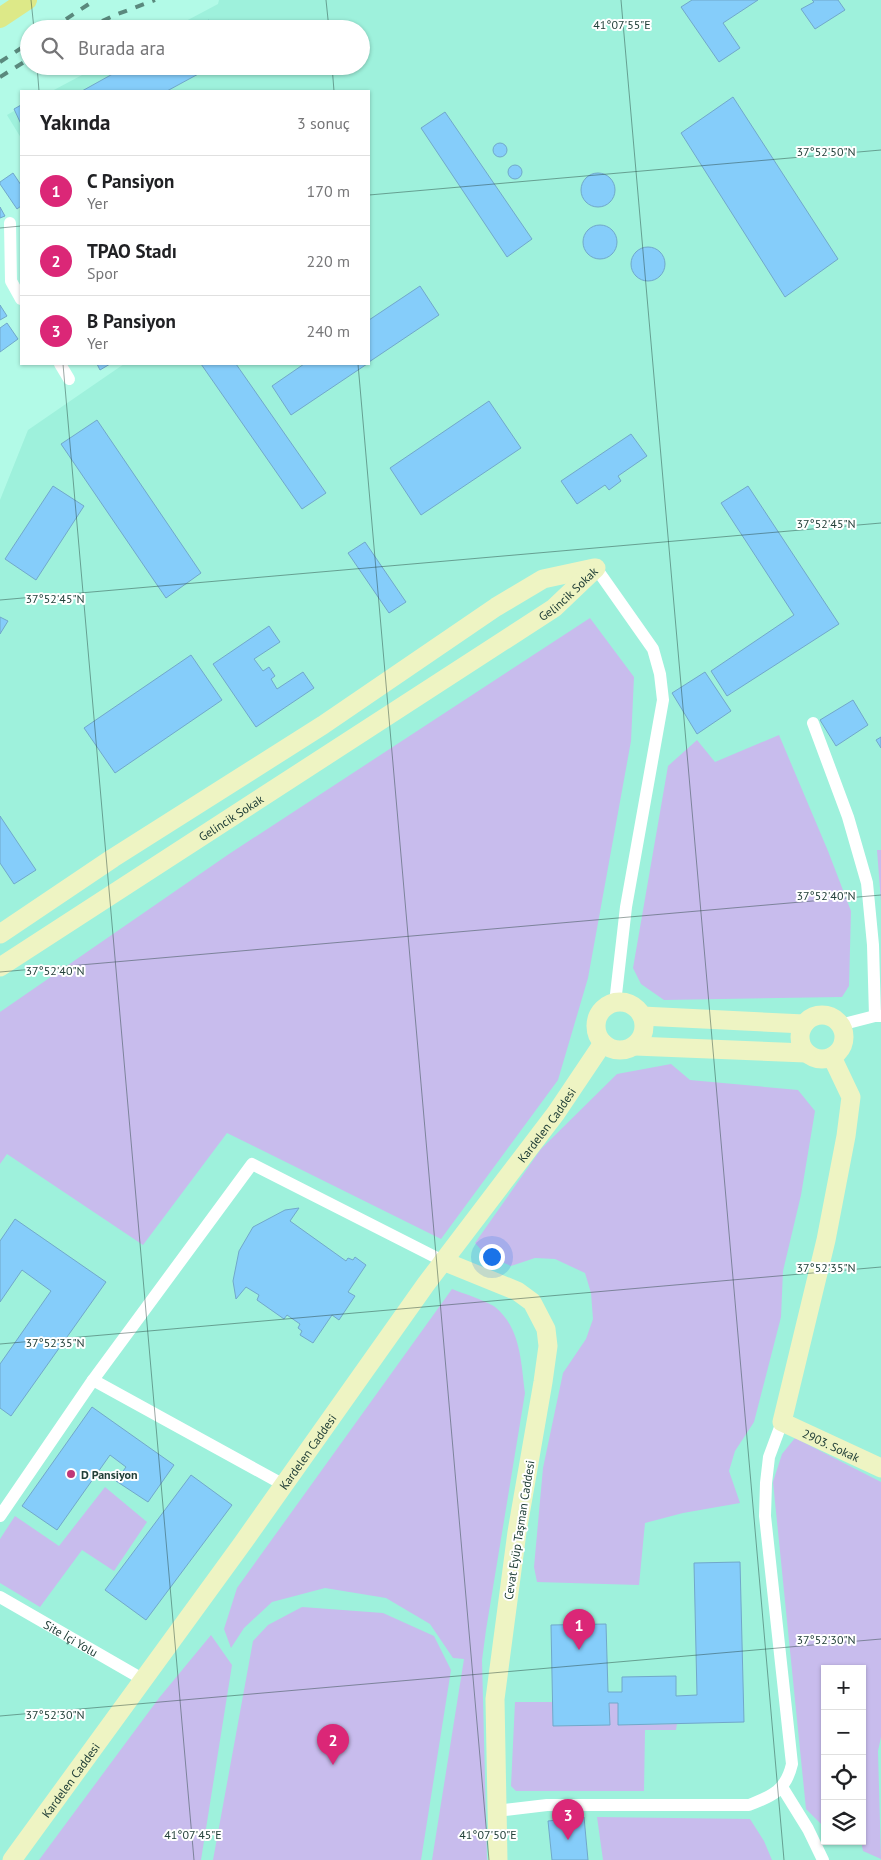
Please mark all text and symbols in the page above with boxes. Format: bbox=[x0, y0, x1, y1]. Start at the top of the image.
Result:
text: 41°07'55"E bbox=[593, 17, 651, 32]
search box bbox=[20, 20, 370, 75]
icon: search bbox=[38, 34, 66, 62]
text: Burada ara bbox=[78, 36, 165, 60]
text: Yakında bbox=[40, 109, 110, 136]
text: 3 sonuç bbox=[297, 113, 350, 133]
text: 37°52'50"N bbox=[796, 144, 856, 159]
text: C Pansiyon bbox=[87, 169, 174, 193]
text: 1 bbox=[51, 181, 61, 201]
text: 170 m bbox=[307, 181, 350, 201]
text: Yer bbox=[87, 193, 108, 213]
text: TPAO Stadı bbox=[87, 239, 177, 263]
text: 2 bbox=[51, 251, 61, 271]
text: 220 m bbox=[307, 251, 350, 271]
text: Spor bbox=[87, 263, 118, 283]
text: B Pansiyon bbox=[87, 309, 176, 333]
text: 3 bbox=[51, 321, 61, 341]
text: 240 m bbox=[307, 321, 350, 341]
text: Yer bbox=[87, 333, 108, 353]
text: 37°52'45"N bbox=[796, 516, 856, 531]
street label: Gelincik Sokak bbox=[535, 563, 601, 624]
text: 37°52'45"N bbox=[25, 591, 85, 606]
street label: Gelincik Sokak bbox=[196, 791, 266, 844]
text: 37°52'40"N bbox=[796, 888, 856, 903]
text: 37°52'40"N bbox=[25, 963, 85, 978]
street label: Kardelen Caddesi bbox=[514, 1084, 579, 1165]
your location bbox=[479, 1244, 505, 1270]
text: 37°52'35"N bbox=[796, 1260, 856, 1275]
text: 37°52'35"N bbox=[25, 1335, 85, 1350]
street label: Kardelen Caddesi bbox=[276, 1411, 339, 1492]
street label: 2903. Sokak bbox=[800, 1425, 862, 1465]
street label: Cevat Eyüp Taşman Caddesi bbox=[501, 1459, 537, 1601]
place label: D Pansiyon bbox=[81, 1467, 138, 1482]
marker: D Pansiyon bbox=[65, 1468, 77, 1480]
pin: 1 bbox=[563, 1609, 595, 1650]
street label: Site İçi Yolu bbox=[41, 1616, 101, 1659]
text: 37°52'30"N bbox=[796, 1632, 856, 1647]
map controls bbox=[821, 1665, 866, 1845]
button: + bbox=[821, 1665, 866, 1710]
text: 37°52'30"N bbox=[25, 1707, 85, 1722]
button: − bbox=[821, 1710, 866, 1755]
pin: 2 bbox=[317, 1724, 349, 1765]
street label: Kardelen Caddesi bbox=[38, 1740, 103, 1820]
button: locate bbox=[821, 1755, 866, 1800]
pin: 3 bbox=[552, 1799, 584, 1840]
button: layers bbox=[821, 1800, 866, 1845]
text: 41°07'45"E bbox=[164, 1827, 222, 1842]
text: 41°07'50"E bbox=[459, 1827, 517, 1842]

